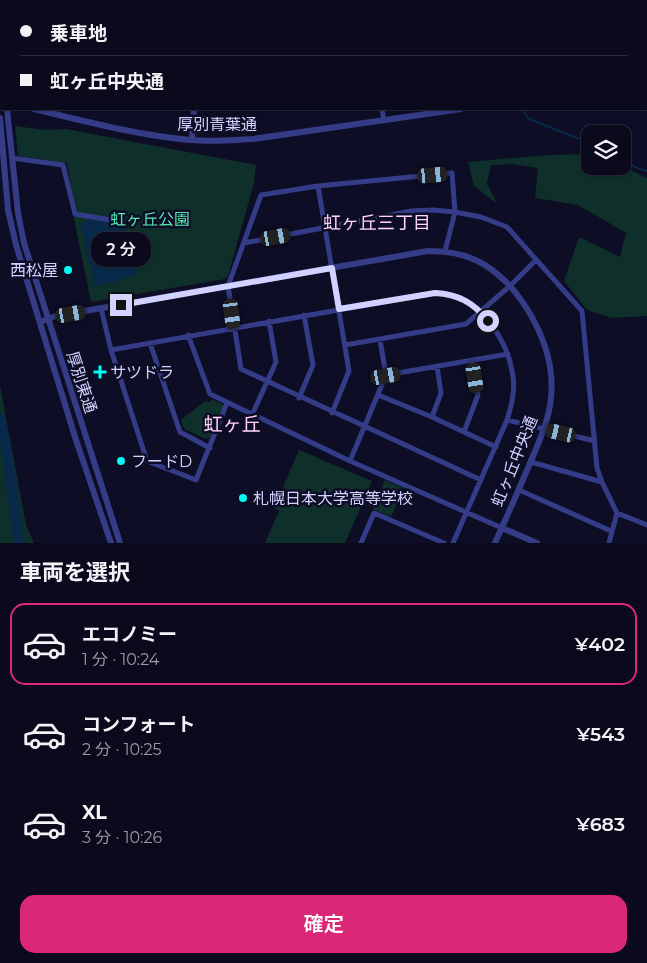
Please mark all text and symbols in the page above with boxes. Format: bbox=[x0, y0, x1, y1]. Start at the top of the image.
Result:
text: 乗車地 bbox=[50, 22, 107, 45]
text: 虹ヶ丘中央通 bbox=[50, 70, 164, 93]
street label: 厚別青葉通 bbox=[177, 115, 257, 134]
map controls bbox=[581, 125, 631, 175]
button: layers bbox=[581, 125, 631, 175]
car bbox=[417, 166, 448, 184]
park label: 虹ヶ丘公園 bbox=[110, 210, 190, 229]
district label: 虹ヶ丘三丁目 bbox=[323, 212, 431, 234]
car bbox=[259, 227, 292, 247]
callout: 2 分 bbox=[91, 232, 151, 268]
text: 2 分 bbox=[106, 240, 136, 259]
place label: 西松屋 bbox=[10, 261, 58, 280]
marker: 西松屋 bbox=[62, 264, 74, 276]
route end bbox=[110, 294, 132, 316]
car bbox=[222, 298, 241, 330]
car bbox=[54, 304, 87, 324]
route start bbox=[477, 310, 499, 332]
street label: 厚別東通 bbox=[63, 349, 100, 416]
car bbox=[465, 362, 484, 394]
place label: サツドラ bbox=[110, 363, 174, 382]
marker: サツドラ bbox=[94, 366, 106, 378]
car bbox=[369, 366, 402, 386]
district label: 虹ヶ丘 bbox=[203, 413, 261, 436]
street label: 虹ヶ丘中央通 bbox=[488, 413, 541, 509]
car bbox=[544, 422, 577, 444]
place label: フードD bbox=[131, 452, 192, 471]
marker: フードD bbox=[115, 455, 127, 467]
place label: 札幌日本大学高等学校 bbox=[253, 489, 413, 508]
marker: 札幌日本大学高等学校 bbox=[237, 492, 249, 504]
text: 車両を選択 bbox=[20, 559, 130, 586]
icon: car bbox=[22, 622, 67, 667]
text: エコノミー bbox=[82, 623, 177, 646]
text: ¥402 bbox=[575, 633, 625, 656]
text: 1 分 · 10:24 bbox=[82, 650, 159, 669]
icon: car bbox=[22, 712, 67, 757]
text: コンフォート bbox=[82, 713, 195, 736]
text: ¥543 bbox=[576, 723, 625, 746]
text: 2 分 · 10:25 bbox=[82, 740, 162, 759]
text: XL bbox=[82, 801, 107, 824]
icon: car bbox=[22, 802, 67, 847]
text: ¥683 bbox=[576, 813, 625, 836]
text: 3 分 · 10:26 bbox=[82, 828, 162, 847]
button: 確定 bbox=[20, 895, 627, 953]

